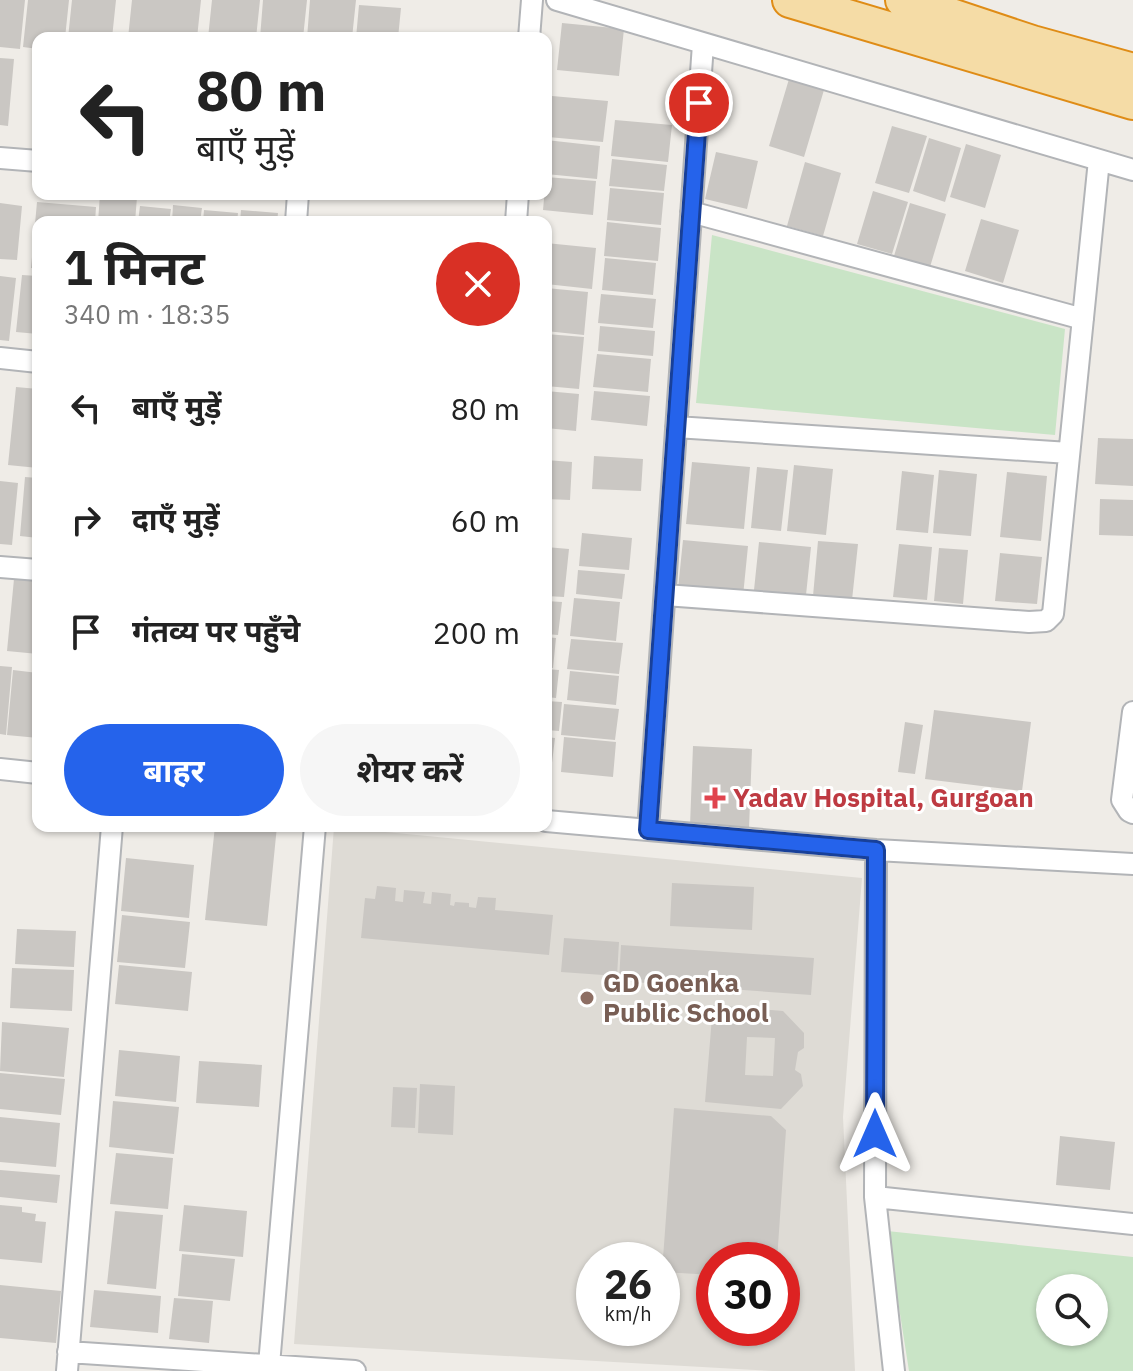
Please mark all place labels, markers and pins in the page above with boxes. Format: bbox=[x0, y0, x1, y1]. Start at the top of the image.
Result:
pin bbox=[665, 69, 733, 137]
place label: Yadav Hospital, Gurgoan bbox=[733, 780, 1034, 814]
marker: Yadav Hospital, Gurgoan bbox=[704, 787, 726, 809]
place label: GD Goenka Public School bbox=[603, 965, 769, 1029]
marker: GD Goenka Public School bbox=[578, 989, 596, 1007]

